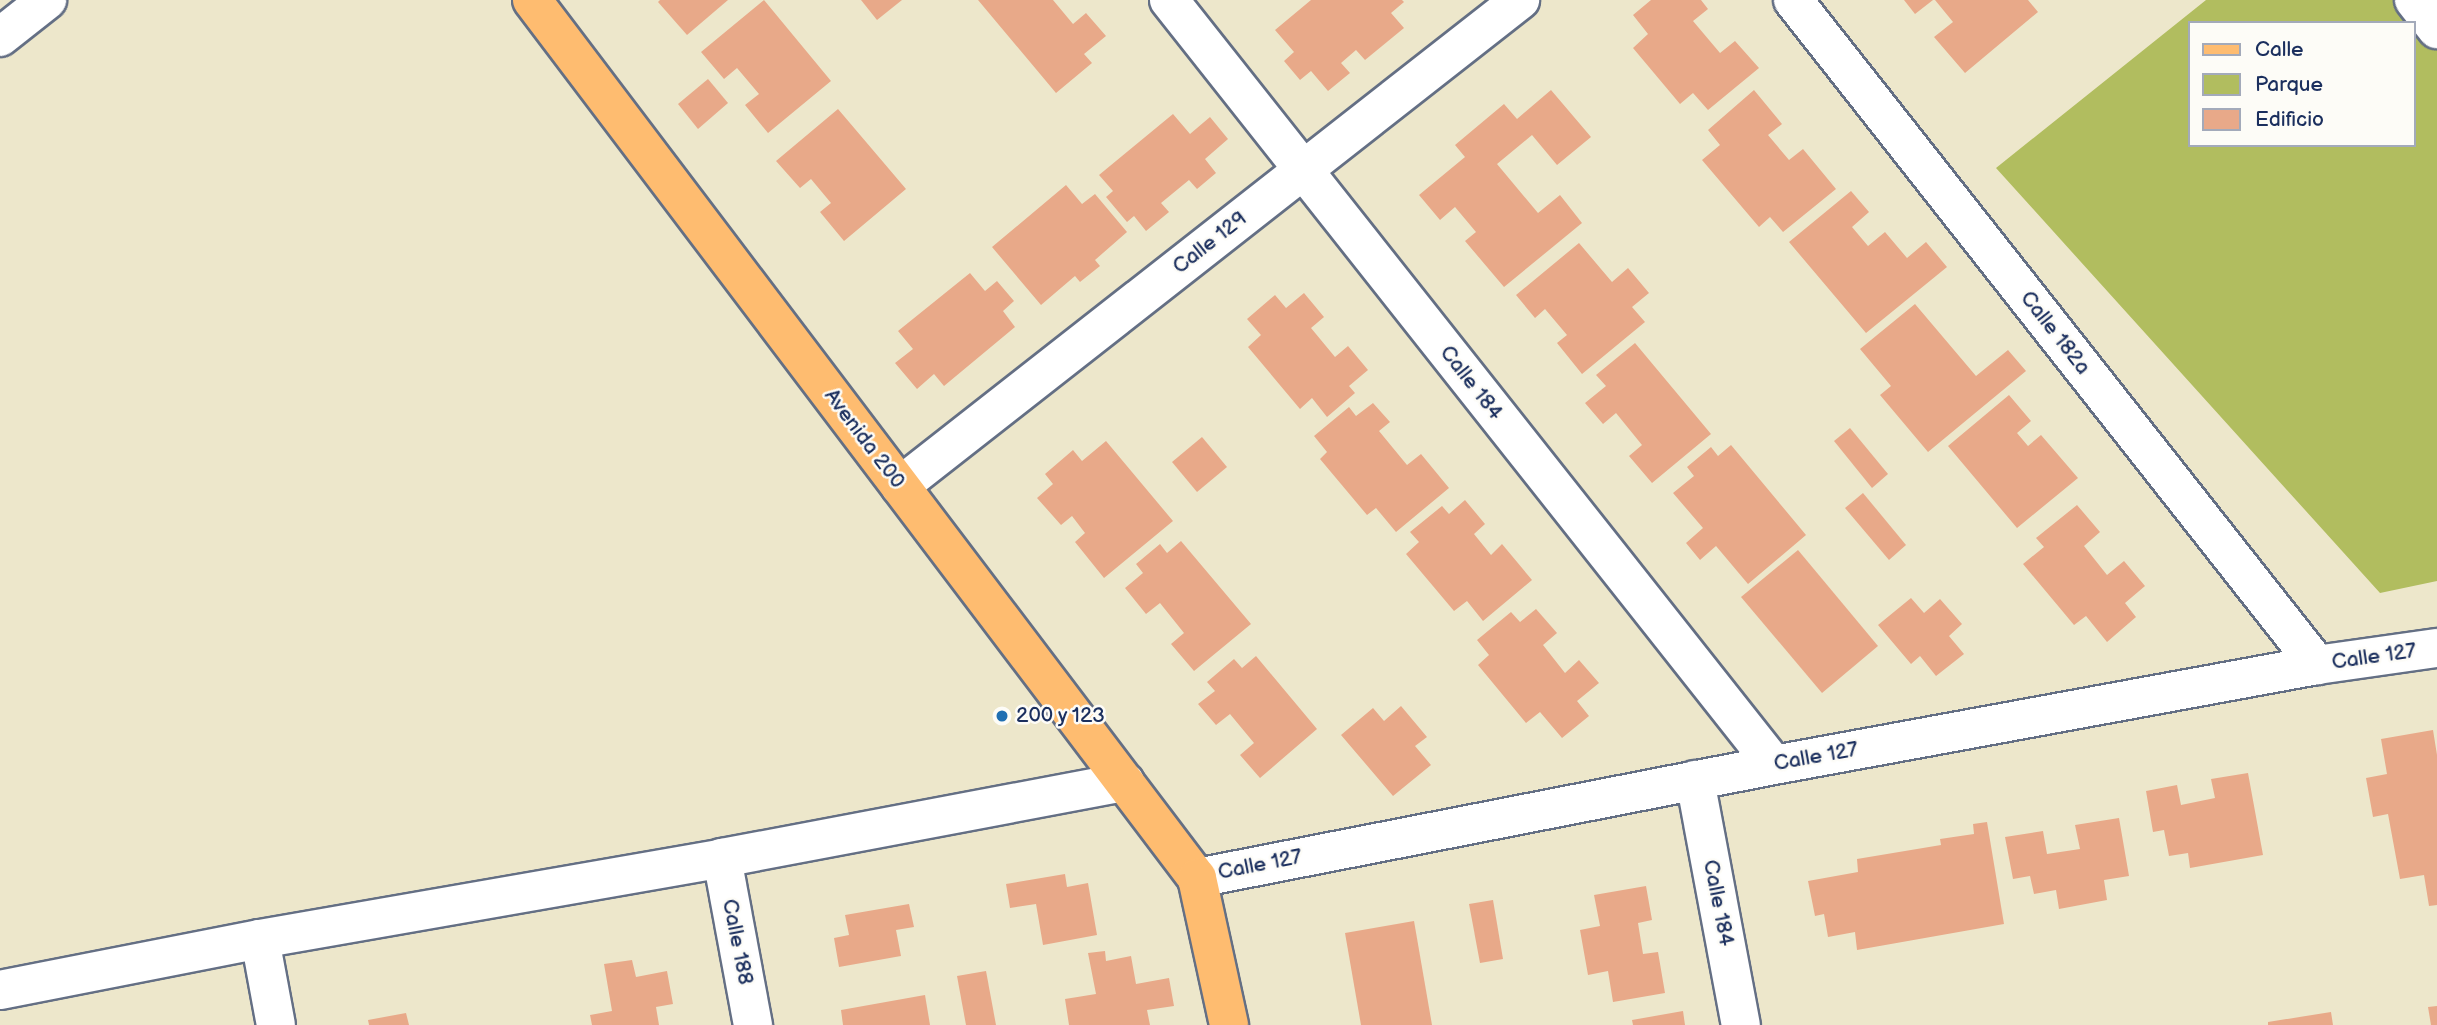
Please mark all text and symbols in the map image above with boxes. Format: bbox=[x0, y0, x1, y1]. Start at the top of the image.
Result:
legend bbox=[2188, 21, 2416, 147]
text: Calle bbox=[2255, 37, 2304, 62]
text: Parque bbox=[2255, 72, 2323, 97]
text: Edificio bbox=[2255, 107, 2324, 132]
street label: Calle 129 bbox=[1168, 206, 1252, 280]
street label: Calle 182a bbox=[2015, 286, 2095, 380]
street label: Calle 184 bbox=[1434, 341, 1508, 425]
street label: Avenida 200 bbox=[818, 384, 910, 494]
street label: Calle 127 bbox=[2330, 639, 2418, 675]
place label: 200 y 123 bbox=[1016, 703, 1107, 729]
marker: 200 y 123 bbox=[994, 708, 1010, 724]
street label: Calle 127 bbox=[1772, 737, 1860, 777]
street label: Calle 127 bbox=[1216, 845, 1304, 885]
street label: Calle 184 bbox=[1697, 858, 1739, 948]
street label: Calle 188 bbox=[716, 897, 758, 987]

